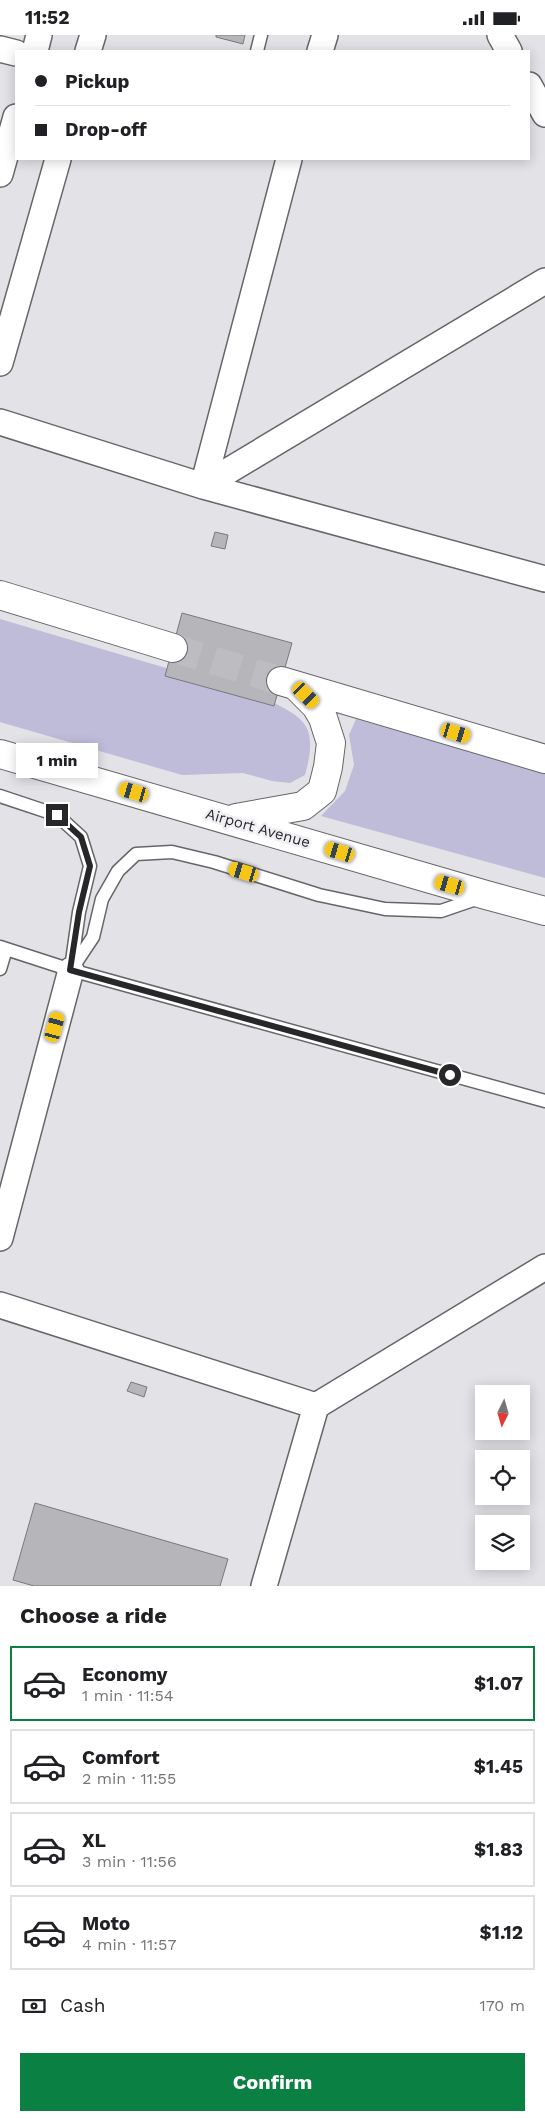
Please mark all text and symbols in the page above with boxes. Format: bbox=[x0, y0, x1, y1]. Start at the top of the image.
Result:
text: 11:52 bbox=[25, 6, 70, 29]
text: Pickup bbox=[65, 70, 129, 93]
text: Drop-off bbox=[65, 118, 147, 141]
car bbox=[290, 679, 321, 711]
car bbox=[439, 721, 472, 745]
callout: 1 min bbox=[16, 743, 98, 777]
text: 1 min bbox=[36, 751, 78, 770]
car bbox=[117, 781, 150, 803]
route end bbox=[46, 804, 68, 826]
street label: Airport Avenue bbox=[204, 804, 312, 852]
car bbox=[323, 840, 356, 864]
car bbox=[227, 860, 260, 884]
car bbox=[433, 874, 466, 896]
car bbox=[43, 1011, 66, 1043]
route start bbox=[439, 1064, 461, 1086]
north arrow bbox=[475, 1385, 530, 1440]
map controls bbox=[475, 1385, 530, 1570]
button: locate bbox=[475, 1450, 530, 1505]
button: layers bbox=[475, 1515, 530, 1570]
text: Choose a ride bbox=[20, 1603, 167, 1628]
icon: car bbox=[22, 1661, 67, 1706]
text: Economy bbox=[82, 1663, 167, 1686]
text: $1.07 bbox=[474, 1672, 523, 1695]
text: 1 min · 11:54 bbox=[82, 1686, 174, 1705]
icon: car bbox=[22, 1744, 67, 1789]
text: Comfort bbox=[82, 1746, 160, 1769]
text: $1.45 bbox=[474, 1755, 523, 1778]
text: 2 min · 11:55 bbox=[82, 1769, 176, 1788]
icon: car bbox=[22, 1827, 67, 1872]
text: XL bbox=[82, 1829, 106, 1852]
text: $1.83 bbox=[474, 1838, 523, 1861]
text: 3 min · 11:56 bbox=[82, 1852, 177, 1871]
icon: car bbox=[22, 1910, 67, 1955]
text: Moto bbox=[82, 1912, 130, 1935]
text: $1.12 bbox=[480, 1921, 523, 1944]
text: 4 min · 11:57 bbox=[82, 1935, 176, 1954]
icon: cash bbox=[20, 1992, 48, 2020]
text: Cash bbox=[60, 1994, 106, 2017]
text: 170 m bbox=[479, 1996, 525, 2015]
button: Confirm bbox=[20, 2053, 525, 2111]

